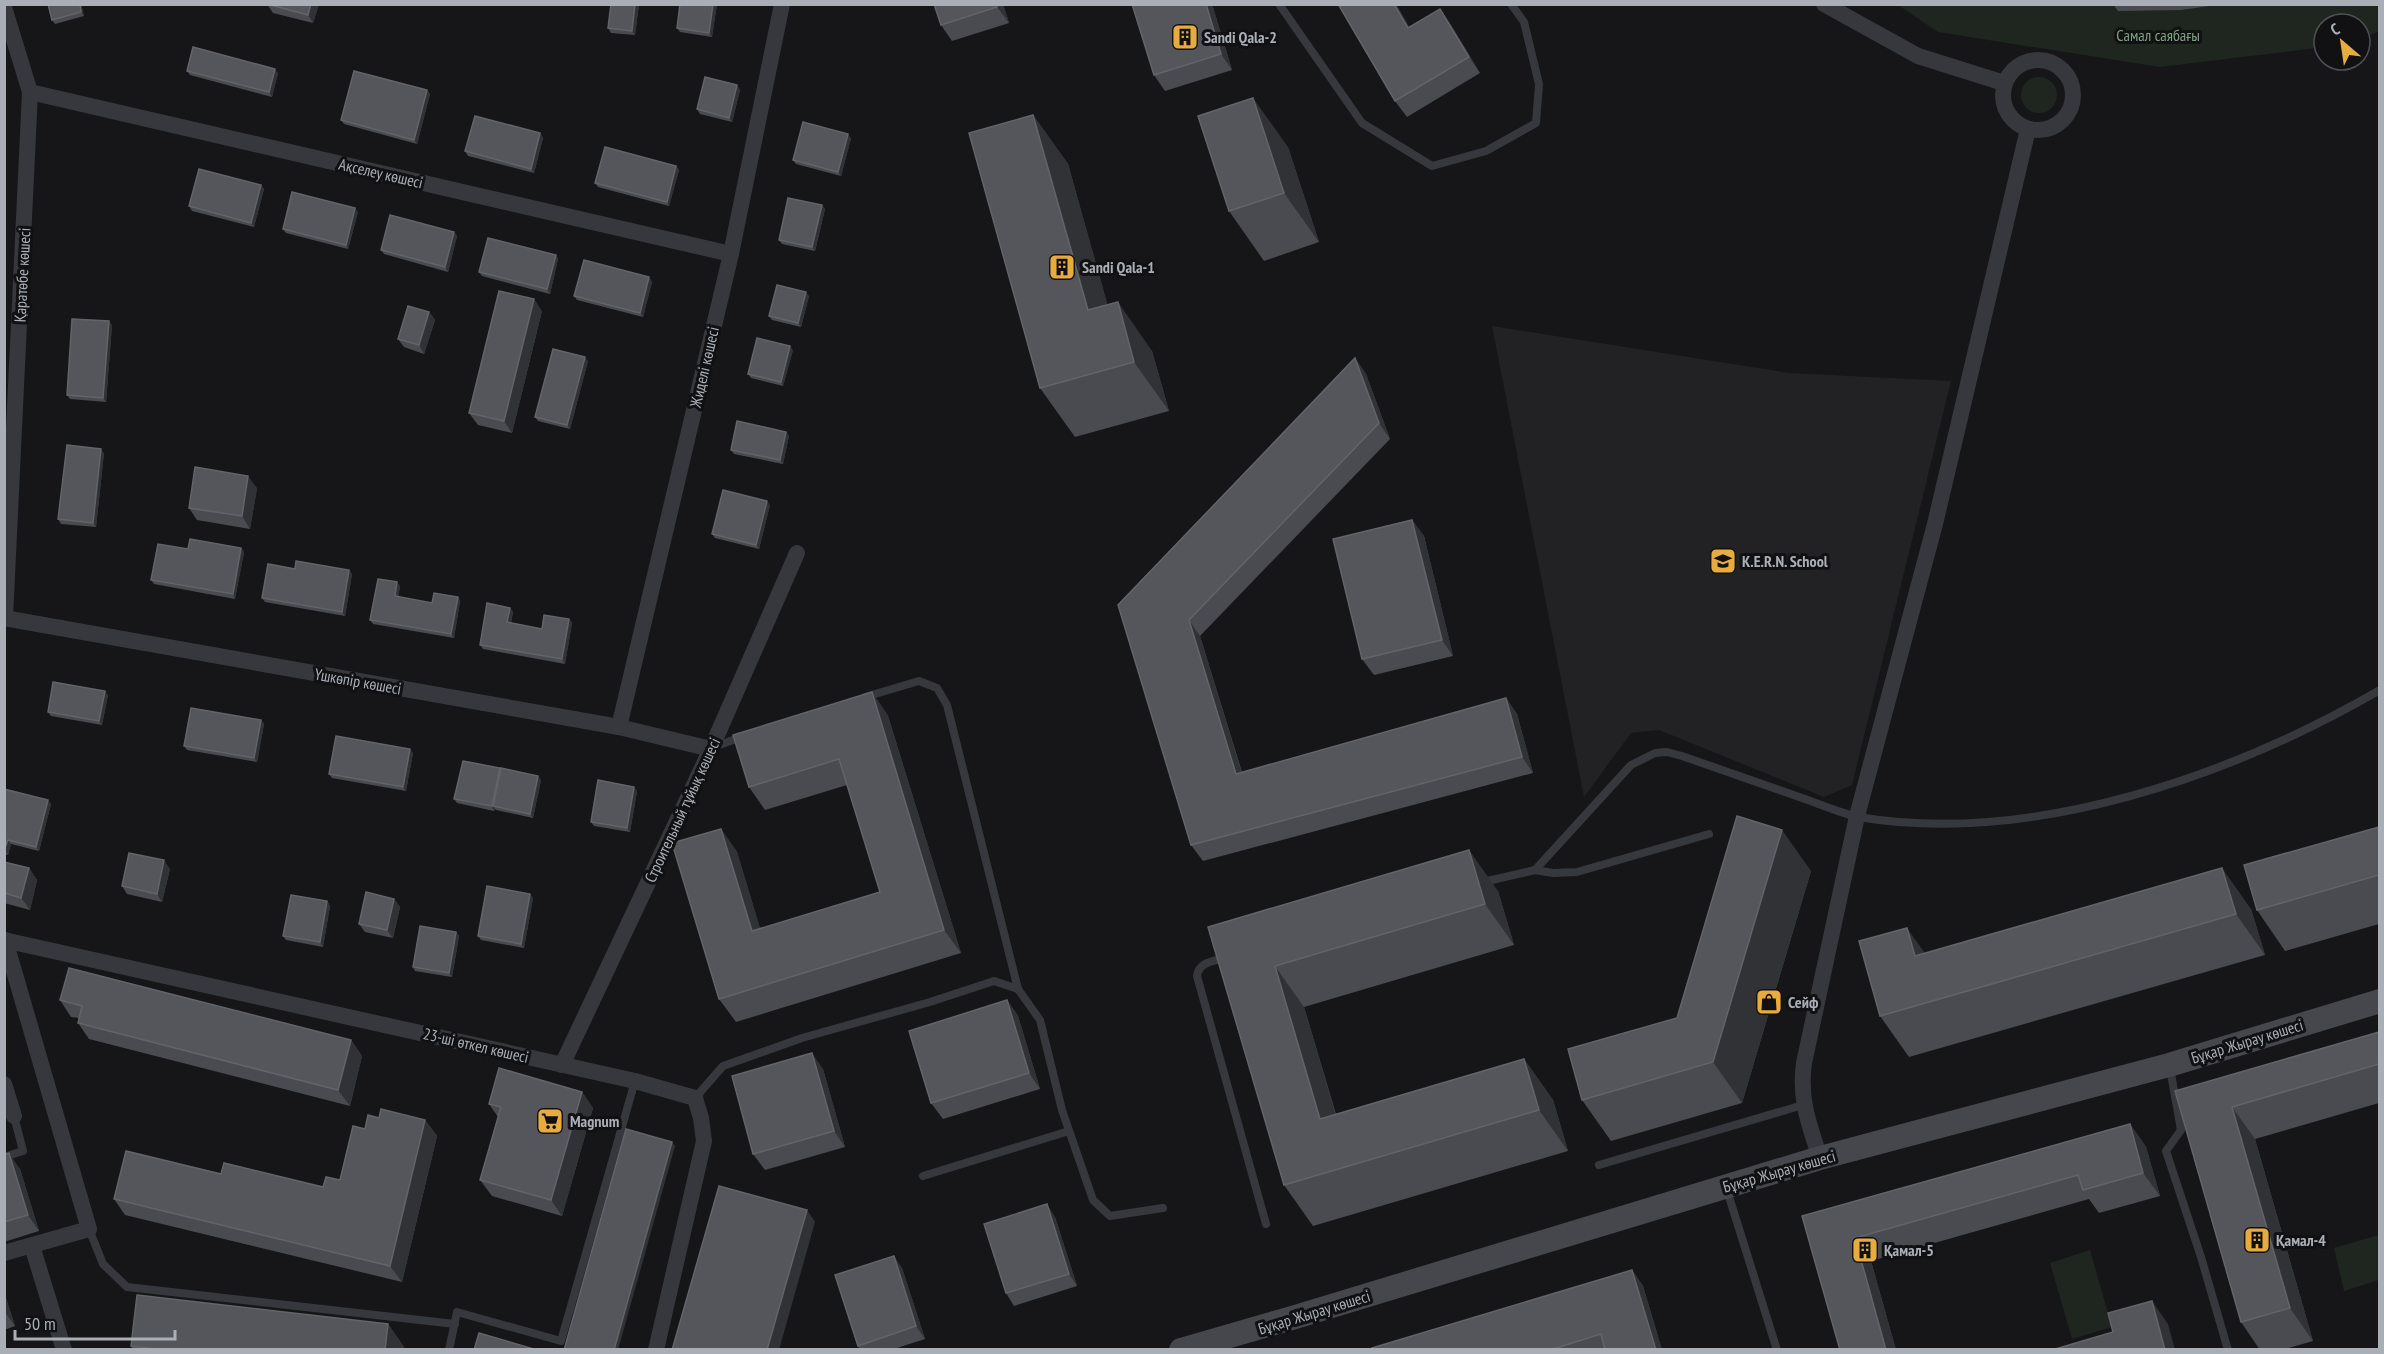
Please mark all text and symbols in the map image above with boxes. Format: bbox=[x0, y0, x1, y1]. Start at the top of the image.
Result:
north arrow bbox=[2312, 12, 2372, 72]
text: С bbox=[2327, 18, 2343, 39]
building icon: Sandi Qala-2 bbox=[1170, 22, 1200, 52]
park label: Самал саябағы bbox=[2116, 25, 2200, 45]
place label: Sandi Qala-2 bbox=[1204, 27, 1277, 47]
street label: Ақселеу көшесі bbox=[337, 154, 425, 192]
street label: Қаратөбе көшесі bbox=[10, 227, 34, 323]
building icon: Sandi Qala-1 bbox=[1047, 252, 1077, 282]
place label: Sandi Qala-1 bbox=[1082, 257, 1155, 277]
street label: Жиделі көшесі bbox=[685, 325, 723, 410]
school or university icon: K.E.R.N. School bbox=[1708, 546, 1738, 576]
place label: K.E.R.N. School bbox=[1742, 551, 1828, 571]
street label: Үшкөпір көшесі bbox=[313, 664, 403, 698]
street label: Строительный тұйық көшесі bbox=[640, 734, 724, 886]
shop icon: Сейф bbox=[1754, 987, 1784, 1017]
place label: Сейф bbox=[1788, 992, 1819, 1012]
street label: Бұқар Жырау көшесі bbox=[2189, 1014, 2305, 1068]
street label: 23-ші өткел көшесі bbox=[421, 1023, 531, 1067]
supermarket icon: Magnum bbox=[535, 1106, 565, 1136]
place label: Magnum bbox=[570, 1111, 619, 1131]
street label: Бұқар Жырау көшесі bbox=[1720, 1145, 1838, 1197]
building icon: Қамал-4 bbox=[2242, 1225, 2272, 1255]
place label: Қамал-4 bbox=[2276, 1230, 2326, 1250]
building icon: Қамал-5 bbox=[1850, 1235, 1880, 1265]
place label: Қамал-5 bbox=[1884, 1240, 1934, 1260]
street label: Бұқар Жырау көшесі bbox=[1256, 1285, 1372, 1339]
scale bar bbox=[15, 1303, 176, 1341]
text: 50 m bbox=[24, 1312, 56, 1335]

